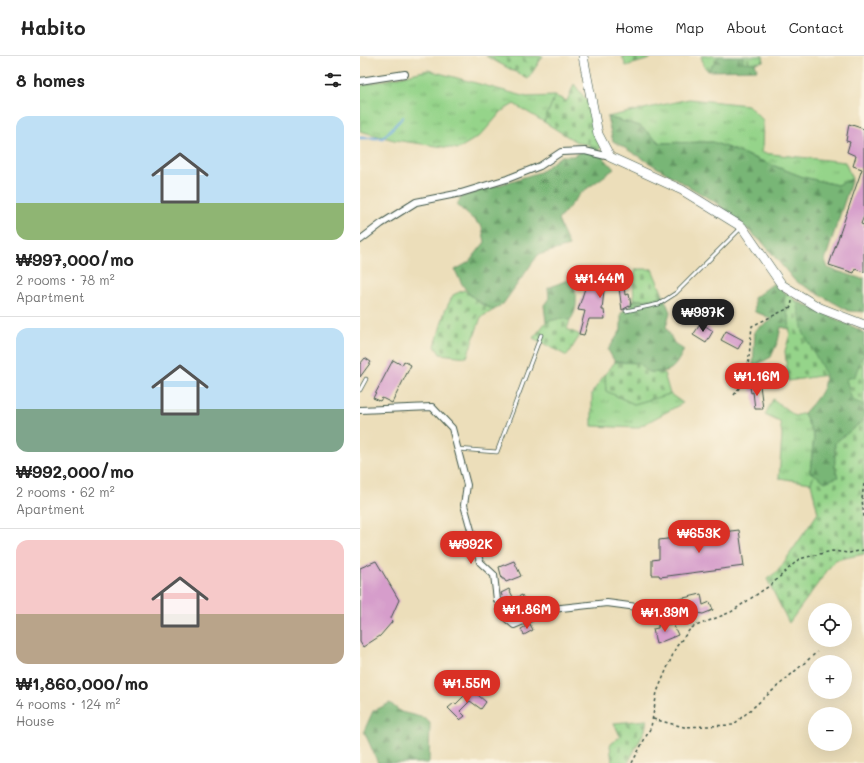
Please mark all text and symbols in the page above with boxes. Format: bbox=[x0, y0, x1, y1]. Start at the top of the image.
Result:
text: Habito bbox=[20, 15, 85, 40]
text: Home bbox=[615, 18, 653, 37]
text: Map bbox=[675, 18, 704, 37]
text: About bbox=[726, 18, 767, 37]
text: Contact bbox=[789, 18, 844, 37]
text: 8 homes bbox=[16, 69, 85, 91]
icon: filters bbox=[322, 69, 344, 91]
icon: home bbox=[144, 142, 216, 214]
text: ₩997,000/mo bbox=[16, 248, 134, 270]
pin: ₩1.44M bbox=[567, 265, 633, 299]
text: ₩1.44M bbox=[575, 269, 625, 286]
text: 2 rooms · 78 m² bbox=[16, 271, 115, 288]
text: Apartment bbox=[16, 288, 85, 305]
pin: ₩997K bbox=[675, 299, 731, 333]
text: ₩997K bbox=[681, 303, 725, 320]
icon: home bbox=[144, 354, 216, 426]
pin: ₩1.16M bbox=[724, 363, 790, 397]
text: ₩1.16M bbox=[734, 367, 780, 384]
text: ₩992,000/mo bbox=[16, 460, 134, 482]
text: 2 rooms · 62 m² bbox=[16, 483, 115, 500]
text: Apartment bbox=[16, 500, 85, 517]
pin: ₩653K bbox=[671, 520, 727, 554]
text: ₩653K bbox=[677, 524, 721, 541]
pin: ₩992K bbox=[443, 531, 499, 565]
text: ₩992K bbox=[449, 535, 493, 552]
icon: home bbox=[144, 566, 216, 638]
pin: ₩1.86M bbox=[494, 596, 560, 630]
pin: ₩1.39M bbox=[632, 599, 698, 633]
text: ₩1.86M bbox=[503, 600, 551, 617]
text: ₩1.39M bbox=[641, 603, 689, 620]
map controls bbox=[808, 603, 852, 751]
button: locate bbox=[808, 603, 852, 647]
button: + bbox=[808, 655, 852, 699]
pin: ₩1.55M bbox=[434, 670, 500, 704]
text: ₩1,860,000/mo bbox=[16, 672, 148, 694]
text: ₩1.55M bbox=[443, 674, 491, 691]
text: 4 rooms · 124 m² bbox=[16, 695, 121, 712]
button: − bbox=[808, 707, 852, 751]
text: House bbox=[16, 712, 54, 729]

